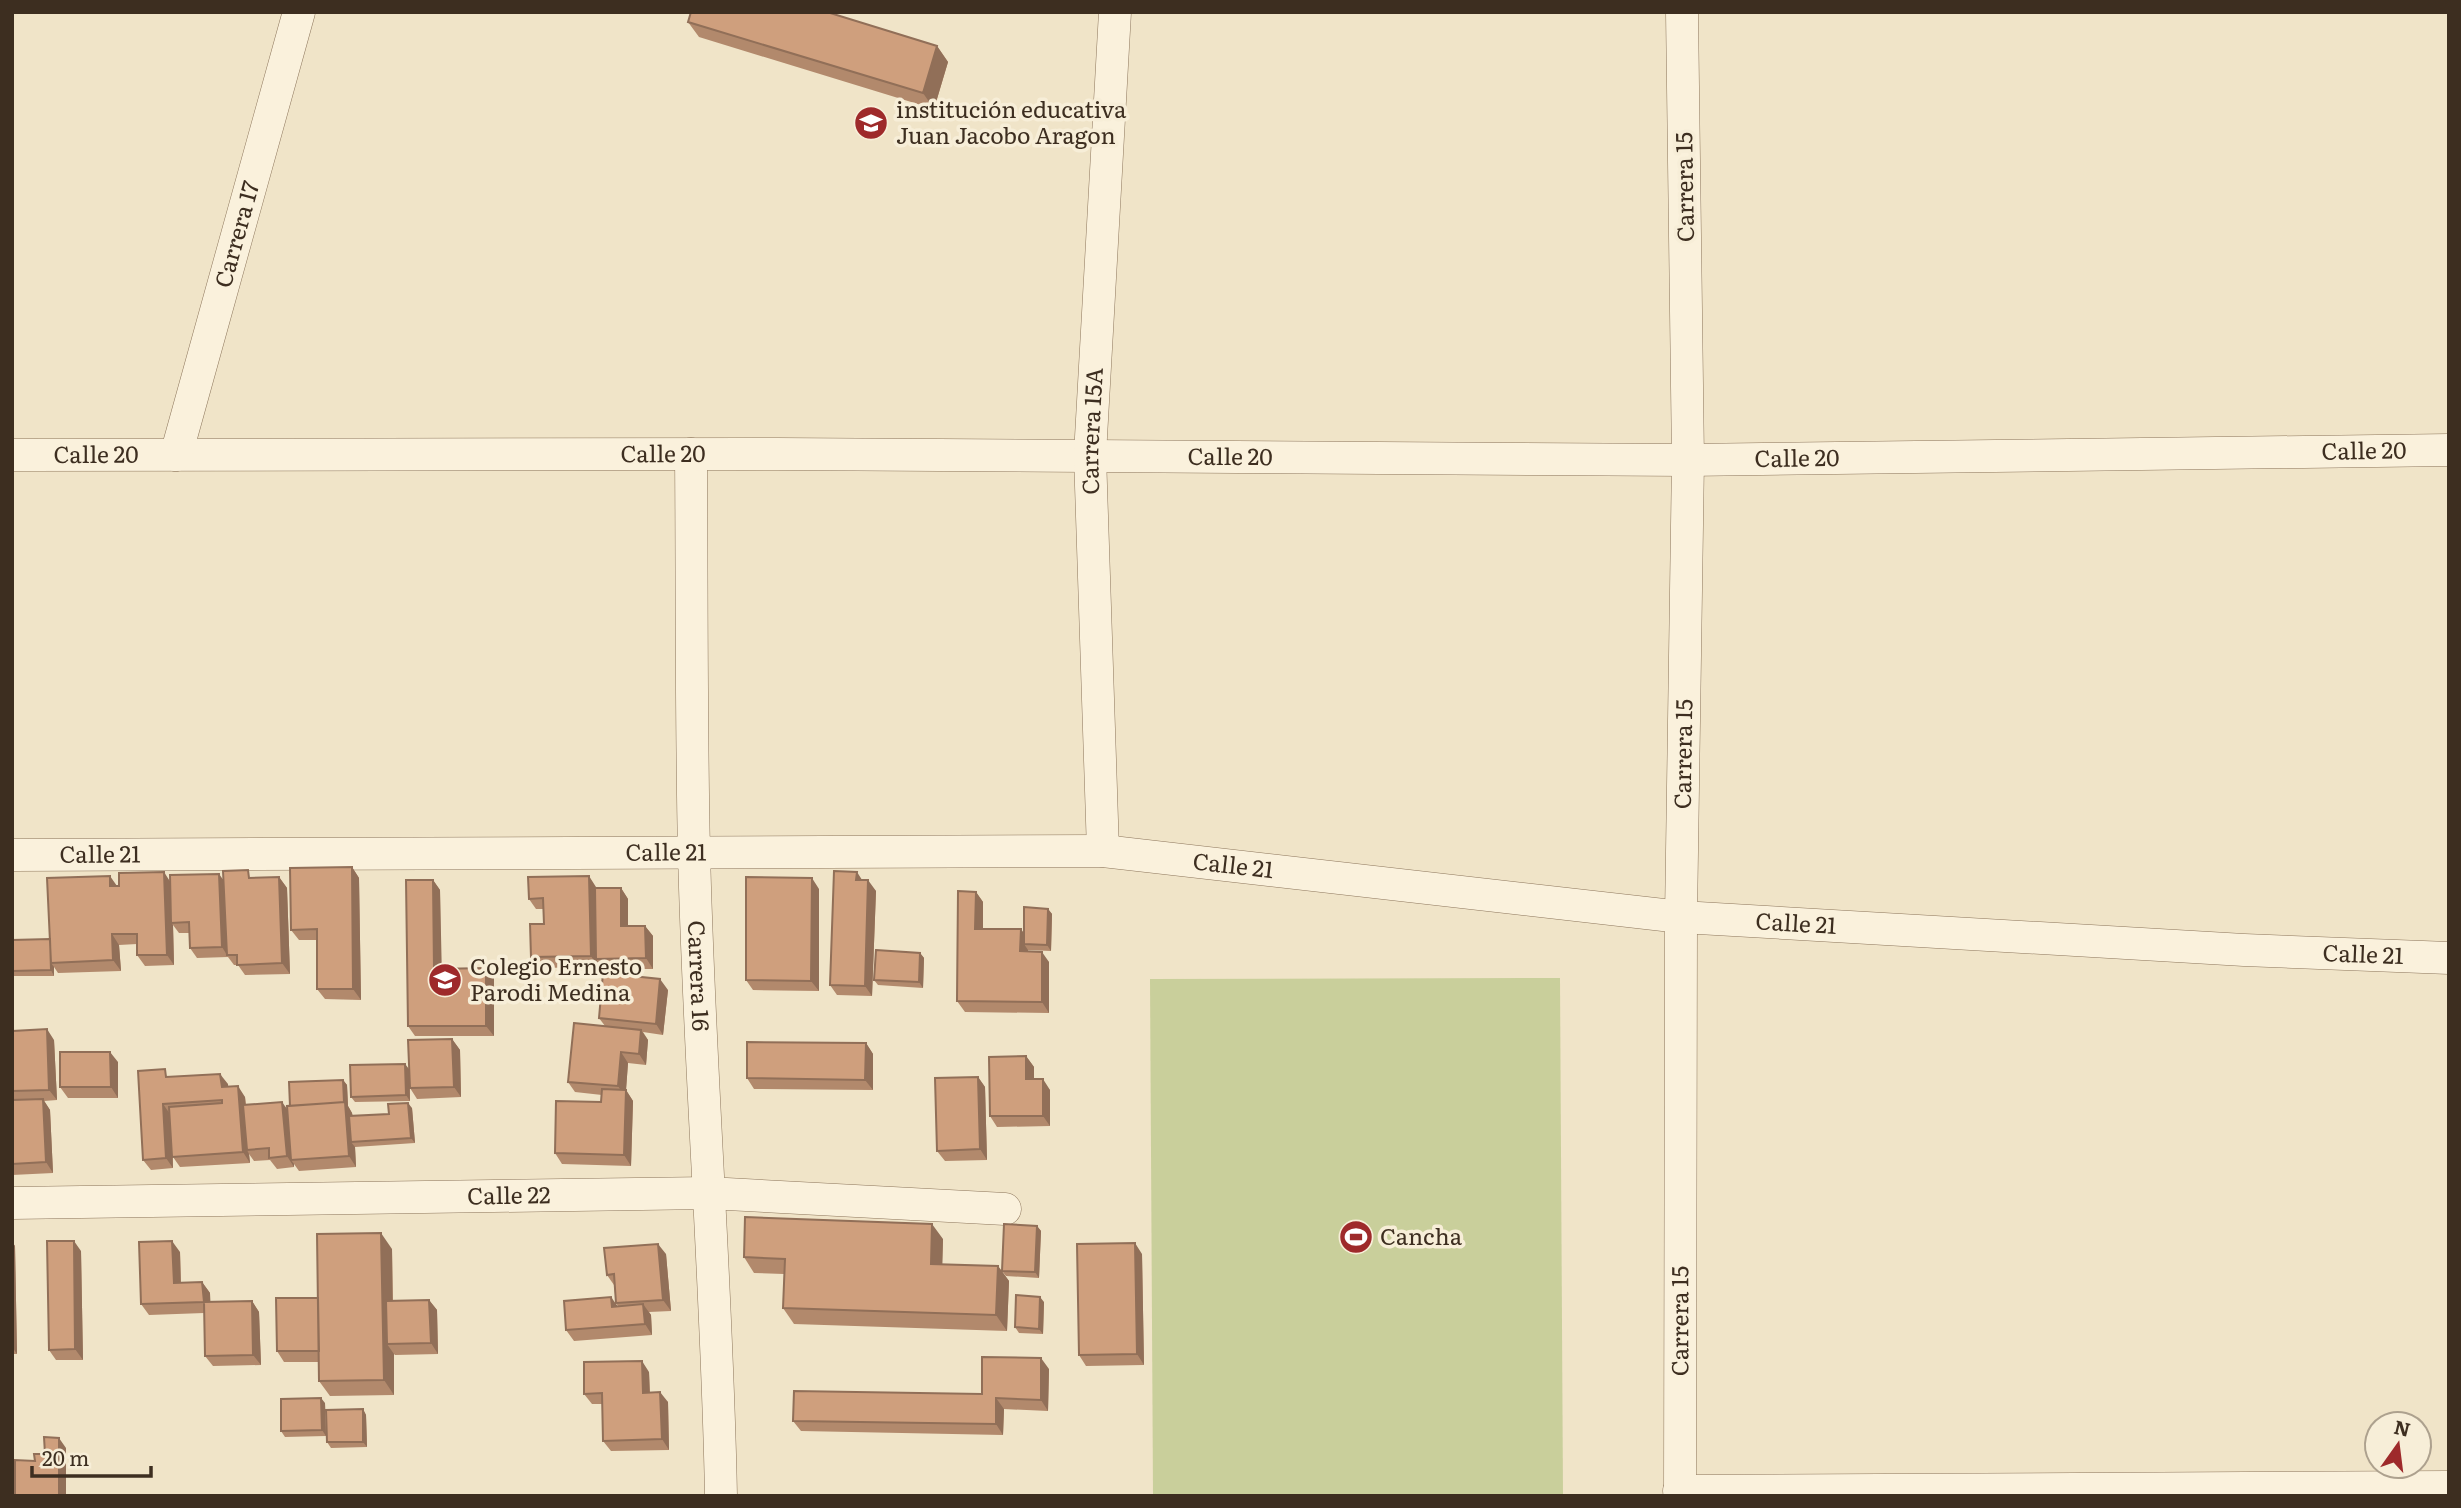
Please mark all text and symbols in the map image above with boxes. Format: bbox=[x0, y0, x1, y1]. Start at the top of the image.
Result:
place label: institución educativa Juan Jacobo Aragon bbox=[896, 91, 1127, 151]
school or university icon: institución educativa Juan Jacobo Aragon bbox=[852, 104, 890, 142]
street label: Carrera 15 bbox=[1665, 132, 1701, 242]
street label: Carrera 17 bbox=[204, 176, 266, 291]
street label: Carrera 15A bbox=[1071, 367, 1110, 495]
street label: Calle 20 bbox=[2321, 432, 2407, 467]
street label: Calle 20 bbox=[620, 435, 706, 469]
street label: Calle 20 bbox=[53, 436, 139, 470]
street label: Calle 20 bbox=[1187, 438, 1273, 472]
street label: Calle 20 bbox=[1754, 439, 1840, 474]
street label: Carrera 15 bbox=[1664, 699, 1699, 809]
street label: Calle 21 bbox=[625, 833, 707, 868]
street label: Calle 21 bbox=[59, 836, 141, 870]
street label: Calle 21 bbox=[1191, 842, 1276, 885]
street label: Calle 21 bbox=[1755, 902, 1838, 941]
street label: Carrera 16 bbox=[681, 920, 720, 1032]
street label: Calle 21 bbox=[2322, 934, 2404, 971]
place label: Colegio Ernesto Parodi Medina bbox=[470, 948, 642, 1008]
school or university icon: Colegio Ernesto Parodi Medina bbox=[426, 961, 464, 999]
street label: Calle 22 bbox=[467, 1176, 551, 1211]
sports icon: Cancha bbox=[1337, 1218, 1375, 1256]
place label: Cancha bbox=[1380, 1218, 1463, 1252]
street label: Carrera 15 bbox=[1661, 1266, 1695, 1376]
north arrow bbox=[2363, 1410, 2433, 1480]
text: N bbox=[2391, 1412, 2414, 1443]
scale bar bbox=[32, 1434, 150, 1478]
text: 20 m bbox=[42, 1441, 89, 1472]

